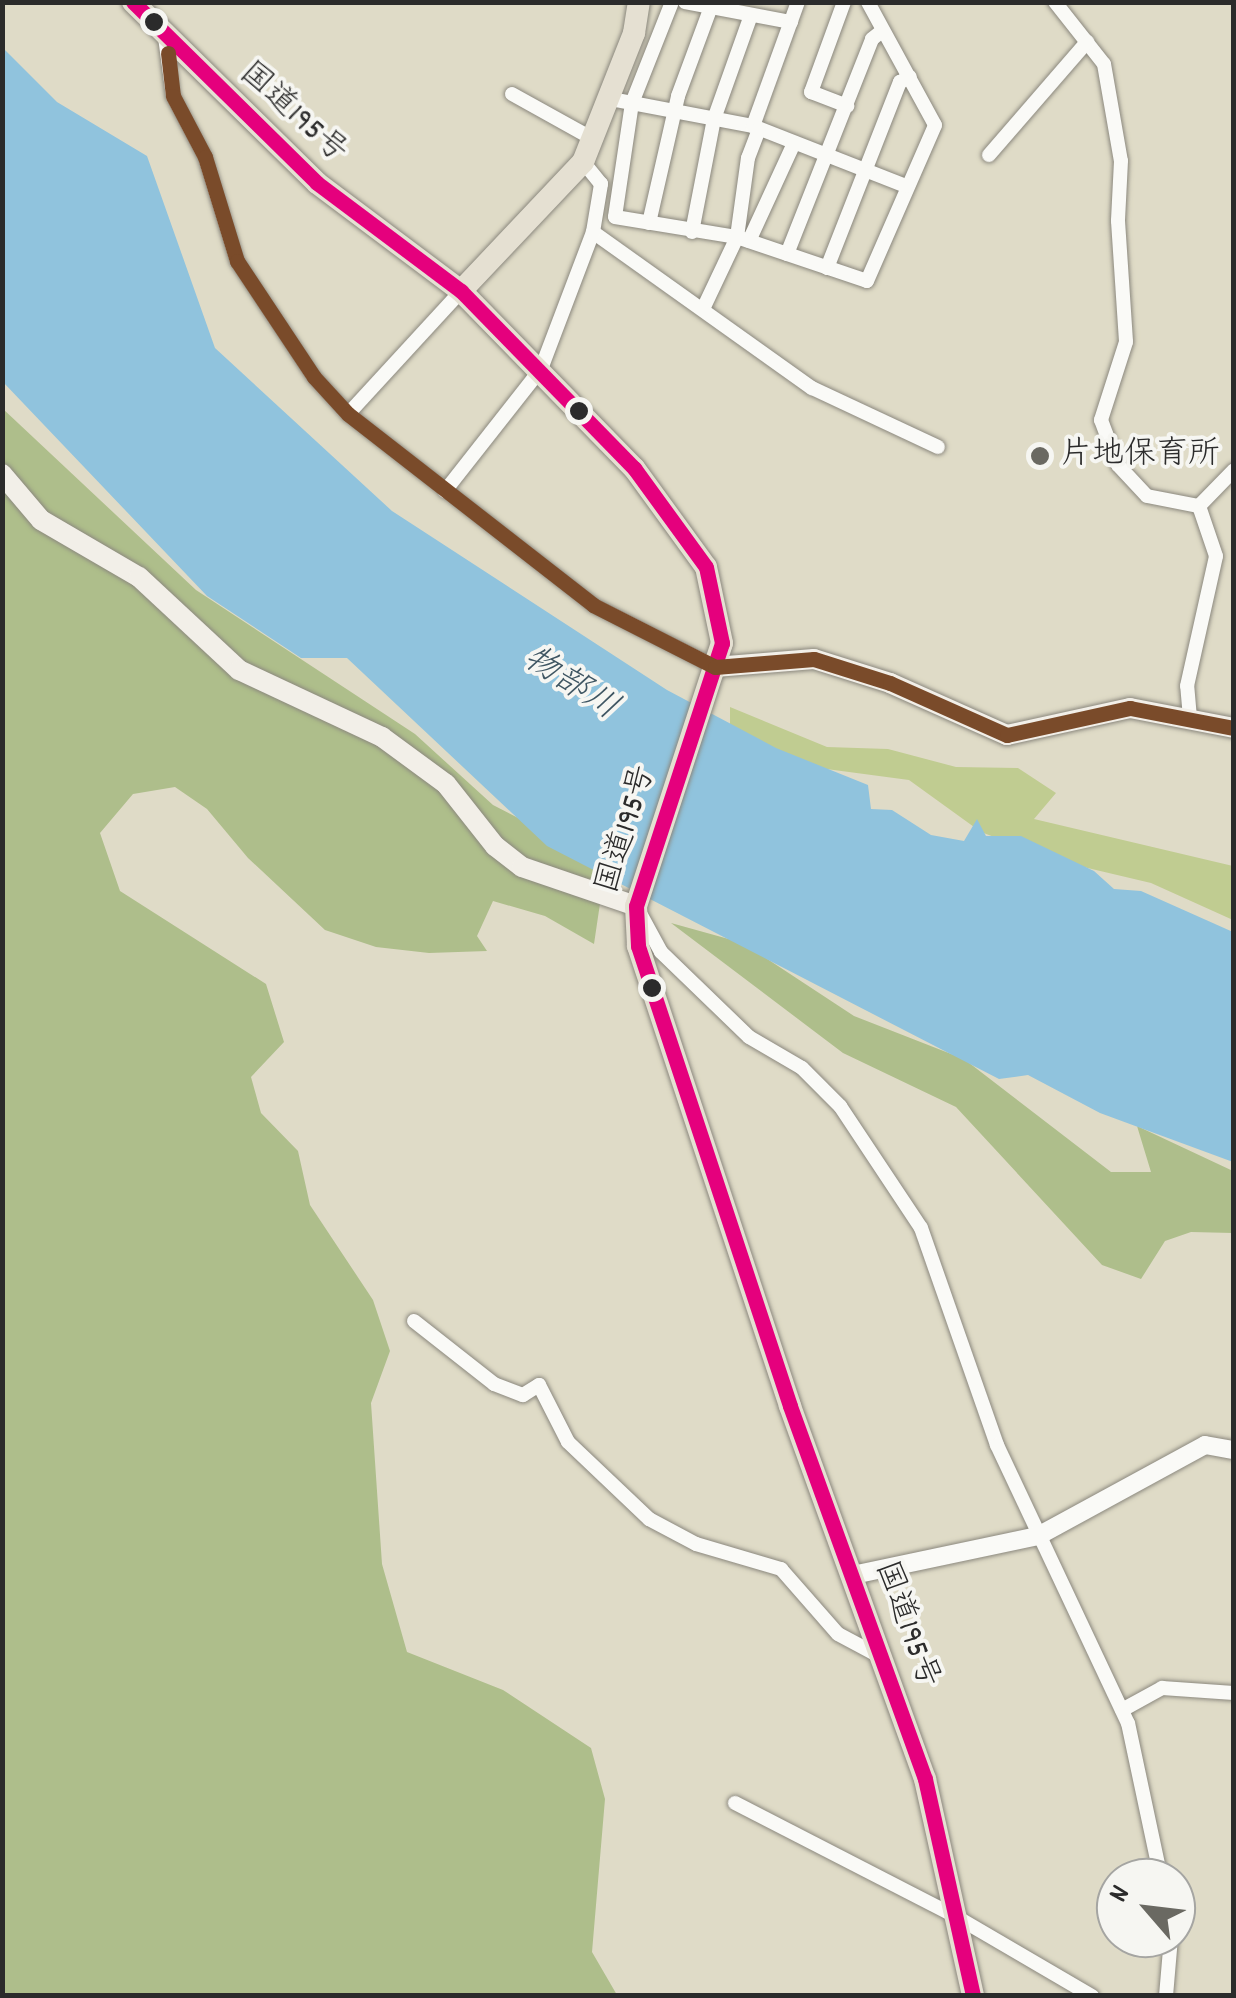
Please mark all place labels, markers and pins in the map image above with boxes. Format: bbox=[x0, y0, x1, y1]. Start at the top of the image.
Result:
unlabelled marker bbox=[144, 12, 164, 32]
unlabelled marker bbox=[569, 401, 589, 421]
place label: 片地保育所 bbox=[1060, 437, 1220, 475]
marker: 片地保育所 bbox=[1029, 445, 1051, 467]
unlabelled marker bbox=[642, 978, 662, 998]

